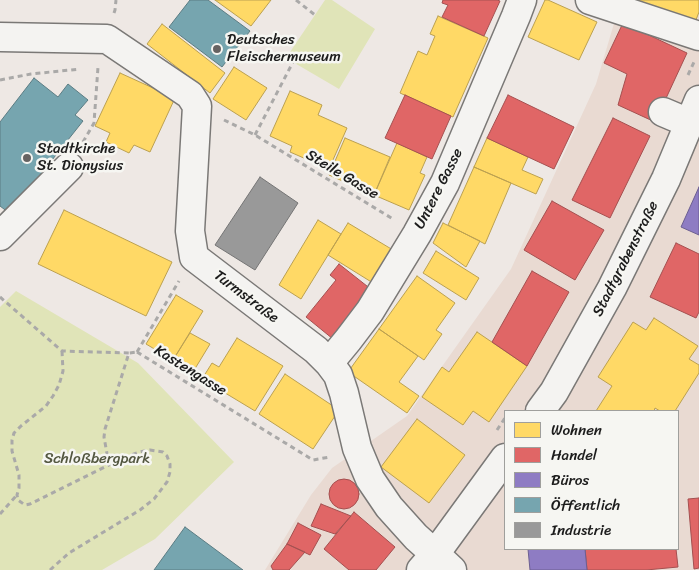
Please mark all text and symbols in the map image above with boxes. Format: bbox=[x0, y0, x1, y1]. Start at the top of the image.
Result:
place label: Deutsches Fleischermuseum bbox=[227, 31, 341, 66]
marker: Deutsches Fleischermuseum bbox=[211, 43, 223, 55]
place label: Stadtkirche St. Dionysius bbox=[37, 140, 123, 175]
street label: Steile Gasse bbox=[302, 146, 382, 204]
street label: Untere Gasse bbox=[411, 146, 467, 232]
marker: Stadtkirche St. Dionysius bbox=[21, 152, 33, 164]
street label: Stadtgrabenstraße bbox=[589, 198, 663, 320]
street label: Turmstraße bbox=[210, 267, 282, 327]
street label: Kastengasse bbox=[151, 342, 229, 400]
legend bbox=[504, 410, 679, 550]
text: Wohnen bbox=[551, 417, 602, 443]
text: Handel bbox=[551, 442, 597, 468]
park label: Schloßbergpark bbox=[44, 450, 150, 468]
text: Büros bbox=[551, 467, 589, 493]
text: Öffentlich bbox=[551, 492, 620, 518]
text: Industrie bbox=[551, 517, 611, 543]

